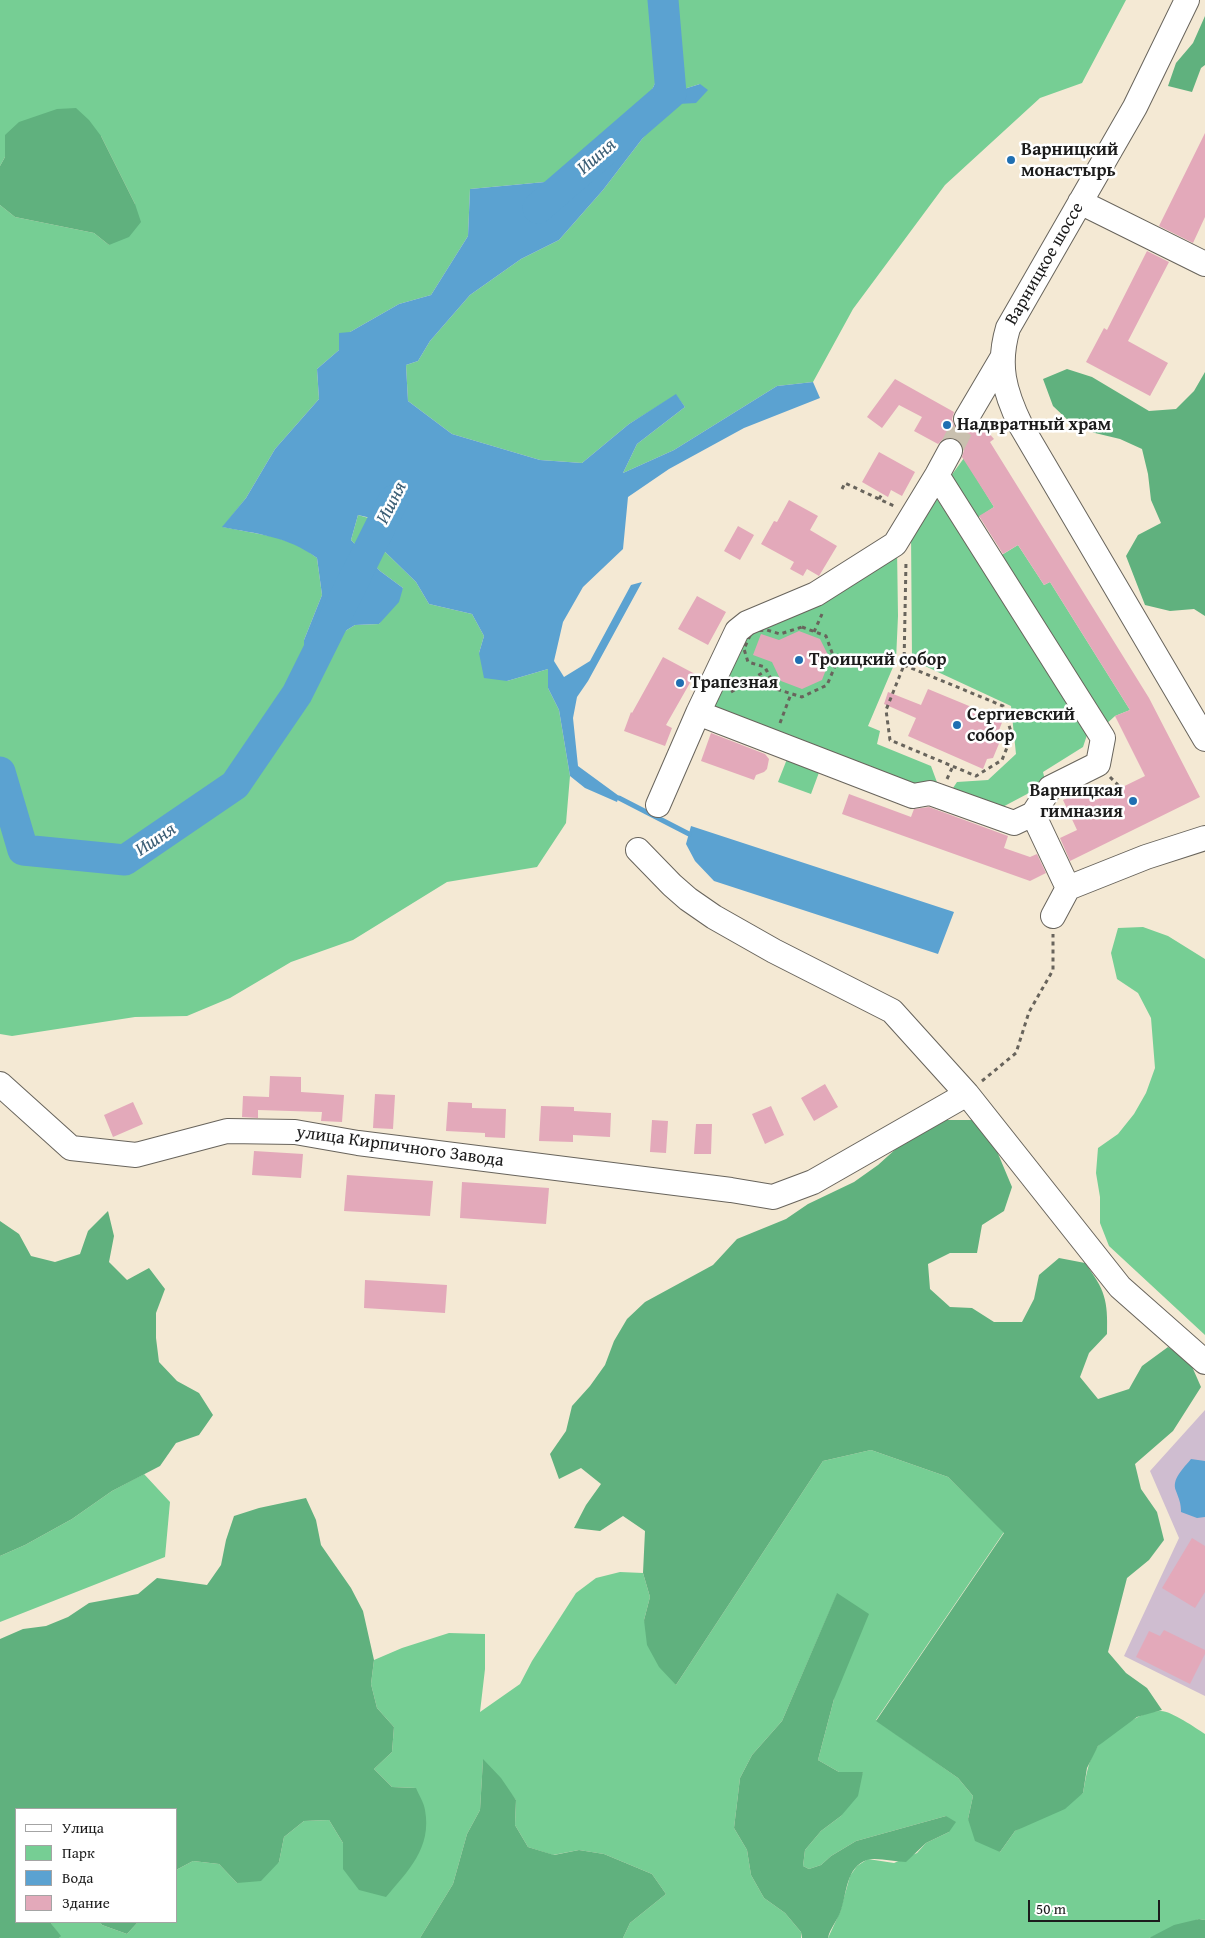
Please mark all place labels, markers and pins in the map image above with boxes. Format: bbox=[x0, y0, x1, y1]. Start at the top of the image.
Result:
place label: Варницкий монастырь bbox=[1021, 139, 1118, 182]
marker: Варницкий монастырь bbox=[1005, 154, 1017, 166]
place label: Надвратный храм bbox=[957, 414, 1111, 436]
marker: Надвратный храм bbox=[941, 419, 953, 431]
place label: Троицкий собор bbox=[809, 649, 947, 671]
marker: Троицкий собор bbox=[793, 654, 805, 666]
place label: Трапезная bbox=[690, 672, 778, 694]
marker: Трапезная bbox=[674, 677, 686, 689]
place label: Сергиевский собор bbox=[967, 704, 1075, 746]
marker: Сергиевский собор bbox=[951, 719, 963, 731]
place label: Варницкая гимназия bbox=[1029, 780, 1123, 822]
marker: Варницкая гимназия bbox=[1127, 795, 1139, 807]

